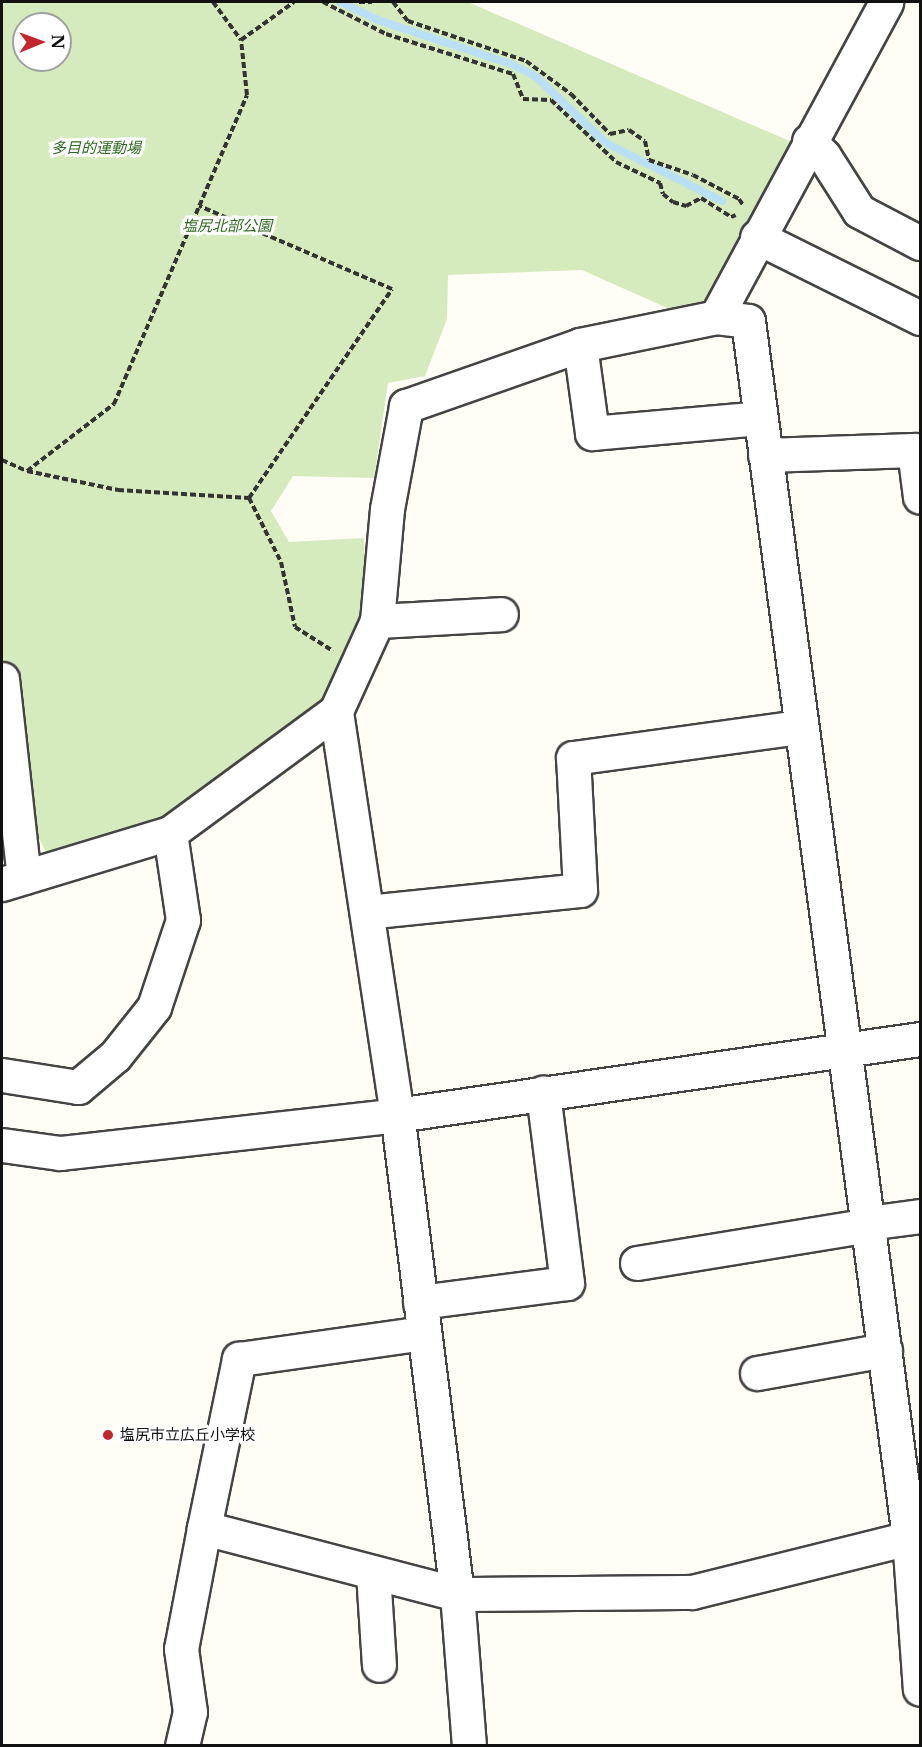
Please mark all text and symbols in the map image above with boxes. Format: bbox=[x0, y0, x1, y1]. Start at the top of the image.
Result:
north arrow bbox=[12, 12, 72, 72]
text: N bbox=[48, 34, 68, 49]
park label: 多目的運動場 bbox=[51, 139, 141, 157]
park label: 塩尻北部公園 bbox=[182, 217, 272, 235]
place label: 塩尻市立広丘小学校 bbox=[120, 1426, 255, 1444]
marker: 塩尻市立広丘小学校 bbox=[101, 1428, 115, 1442]

